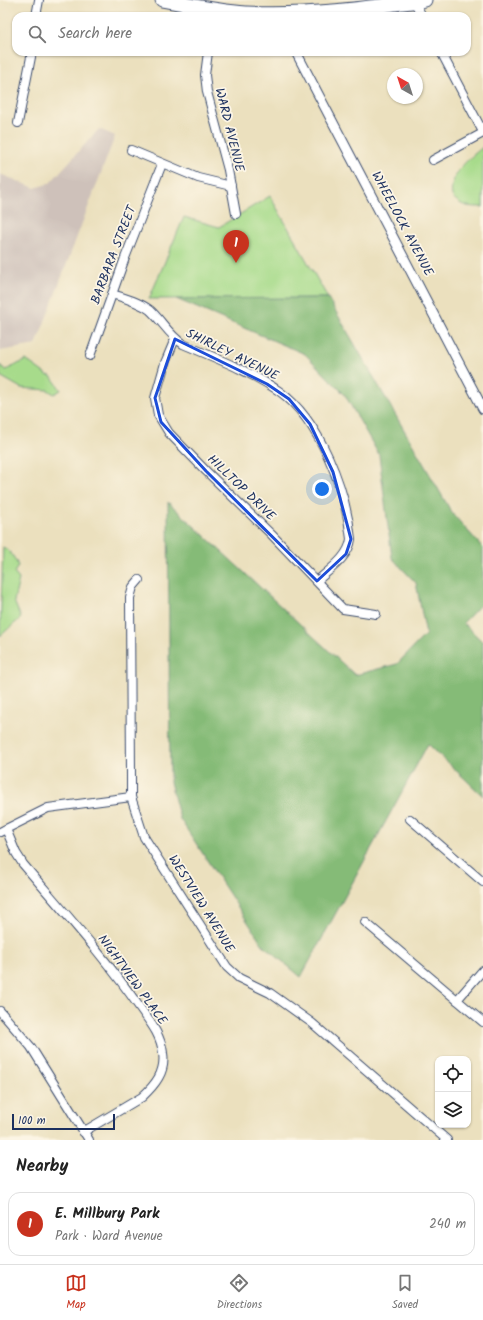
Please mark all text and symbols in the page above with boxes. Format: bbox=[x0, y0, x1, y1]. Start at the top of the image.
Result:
search box bbox=[12, 12, 471, 56]
text: Search here bbox=[58, 22, 132, 46]
icon: search bbox=[26, 23, 48, 45]
north arrow bbox=[387, 68, 423, 104]
street label: WARD AVENUE bbox=[208, 86, 250, 175]
street label: WHEELOCK AVENUE bbox=[365, 168, 439, 281]
street label: BARBARA STREET bbox=[86, 202, 143, 307]
pin: 1 bbox=[223, 230, 249, 263]
street label: SHIRLEY AVENUE bbox=[182, 323, 282, 387]
street label: HILLTOP DRIVE bbox=[202, 450, 280, 527]
your location bbox=[312, 479, 332, 499]
street label: WESTVIEW AVENUE bbox=[162, 851, 240, 957]
street label: NIGHTVIEW PLACE bbox=[92, 930, 172, 1030]
map controls bbox=[435, 1056, 471, 1128]
button: locate bbox=[435, 1056, 471, 1092]
button: layers bbox=[435, 1092, 471, 1128]
scale bar bbox=[12, 1112, 115, 1131]
text: 100 m bbox=[18, 1112, 46, 1130]
text: Nearby bbox=[16, 1153, 68, 1180]
text: E. Millbury Park bbox=[55, 1202, 159, 1226]
text: 1 bbox=[28, 1214, 32, 1235]
text: 240 m bbox=[429, 1214, 466, 1235]
text: Park · Ward Avenue bbox=[55, 1226, 163, 1247]
tab: Map bbox=[65, 1272, 87, 1314]
tab: Directions bbox=[217, 1272, 262, 1314]
tab: Saved bbox=[392, 1272, 418, 1314]

